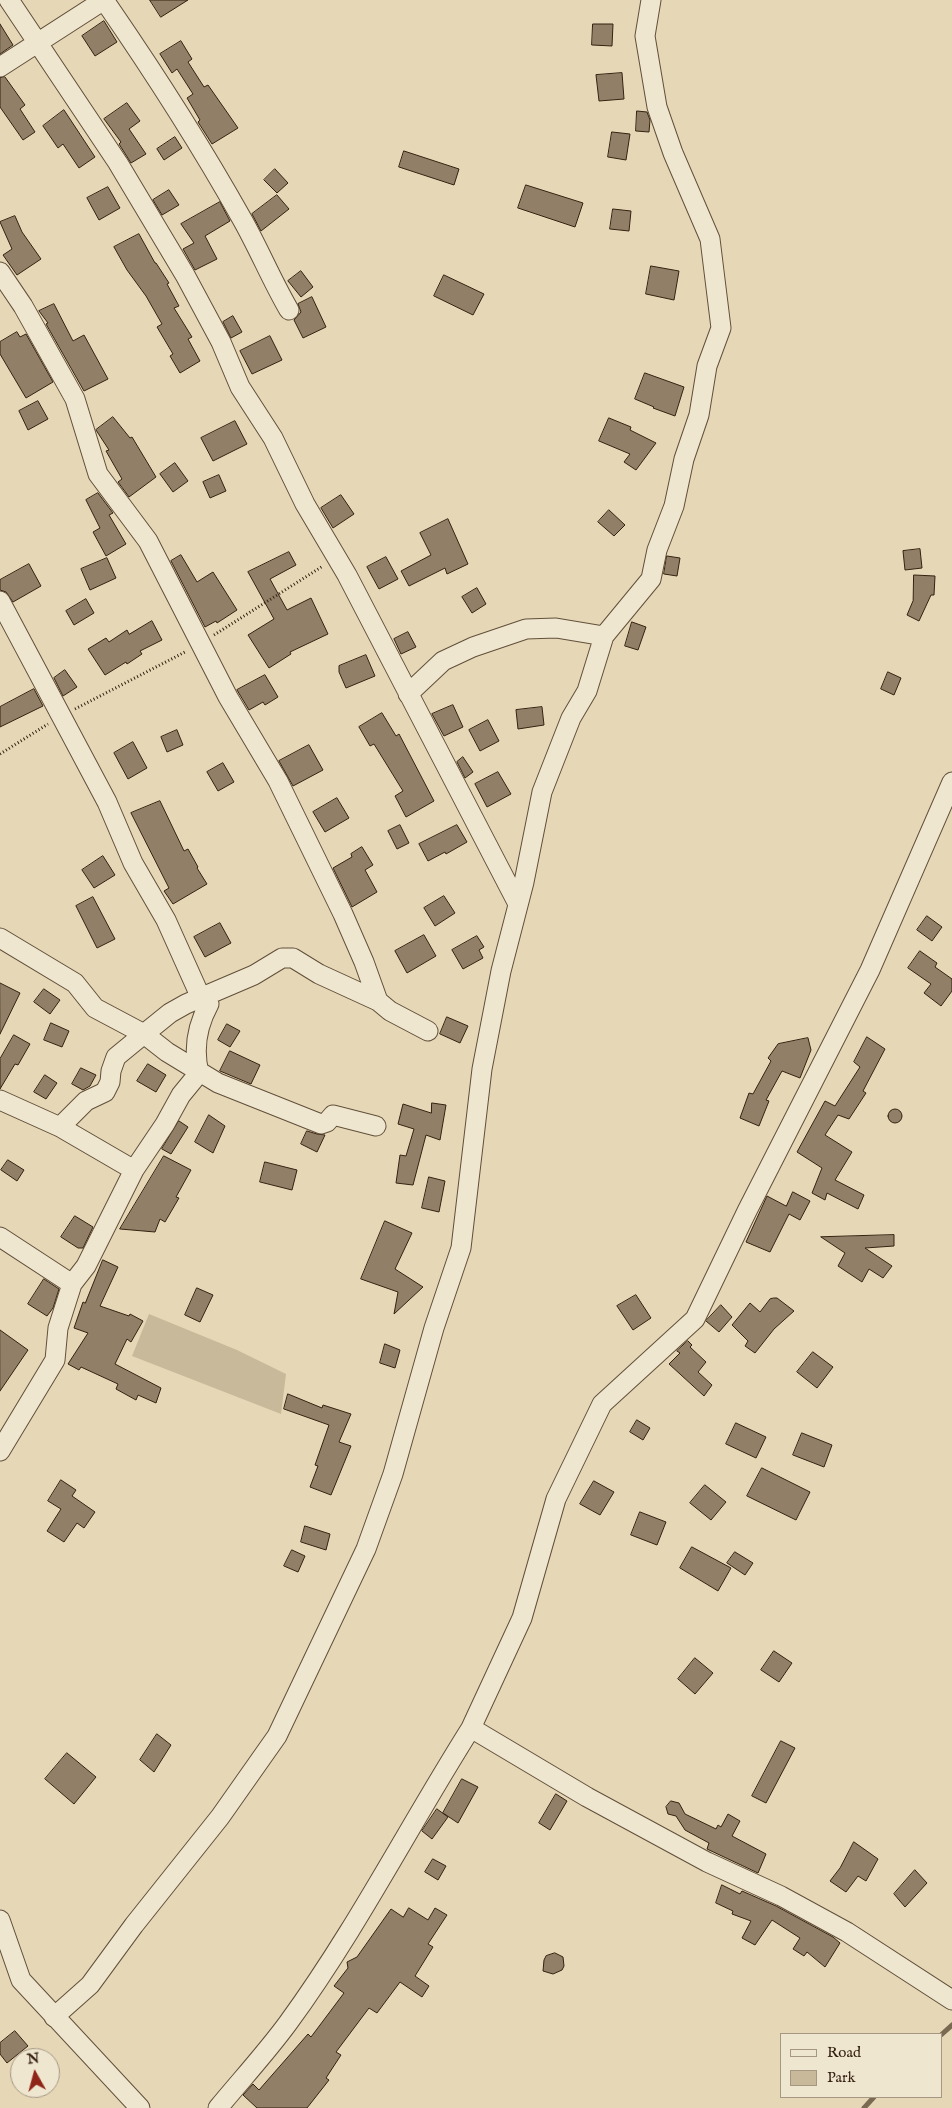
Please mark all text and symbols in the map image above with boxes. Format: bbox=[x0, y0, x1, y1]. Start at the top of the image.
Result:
legend bbox=[780, 2033, 942, 2098]
text: Road bbox=[827, 2043, 861, 2062]
north arrow bbox=[10, 2048, 60, 2098]
text: N bbox=[26, 2049, 40, 2069]
text: Park bbox=[827, 2068, 856, 2087]

